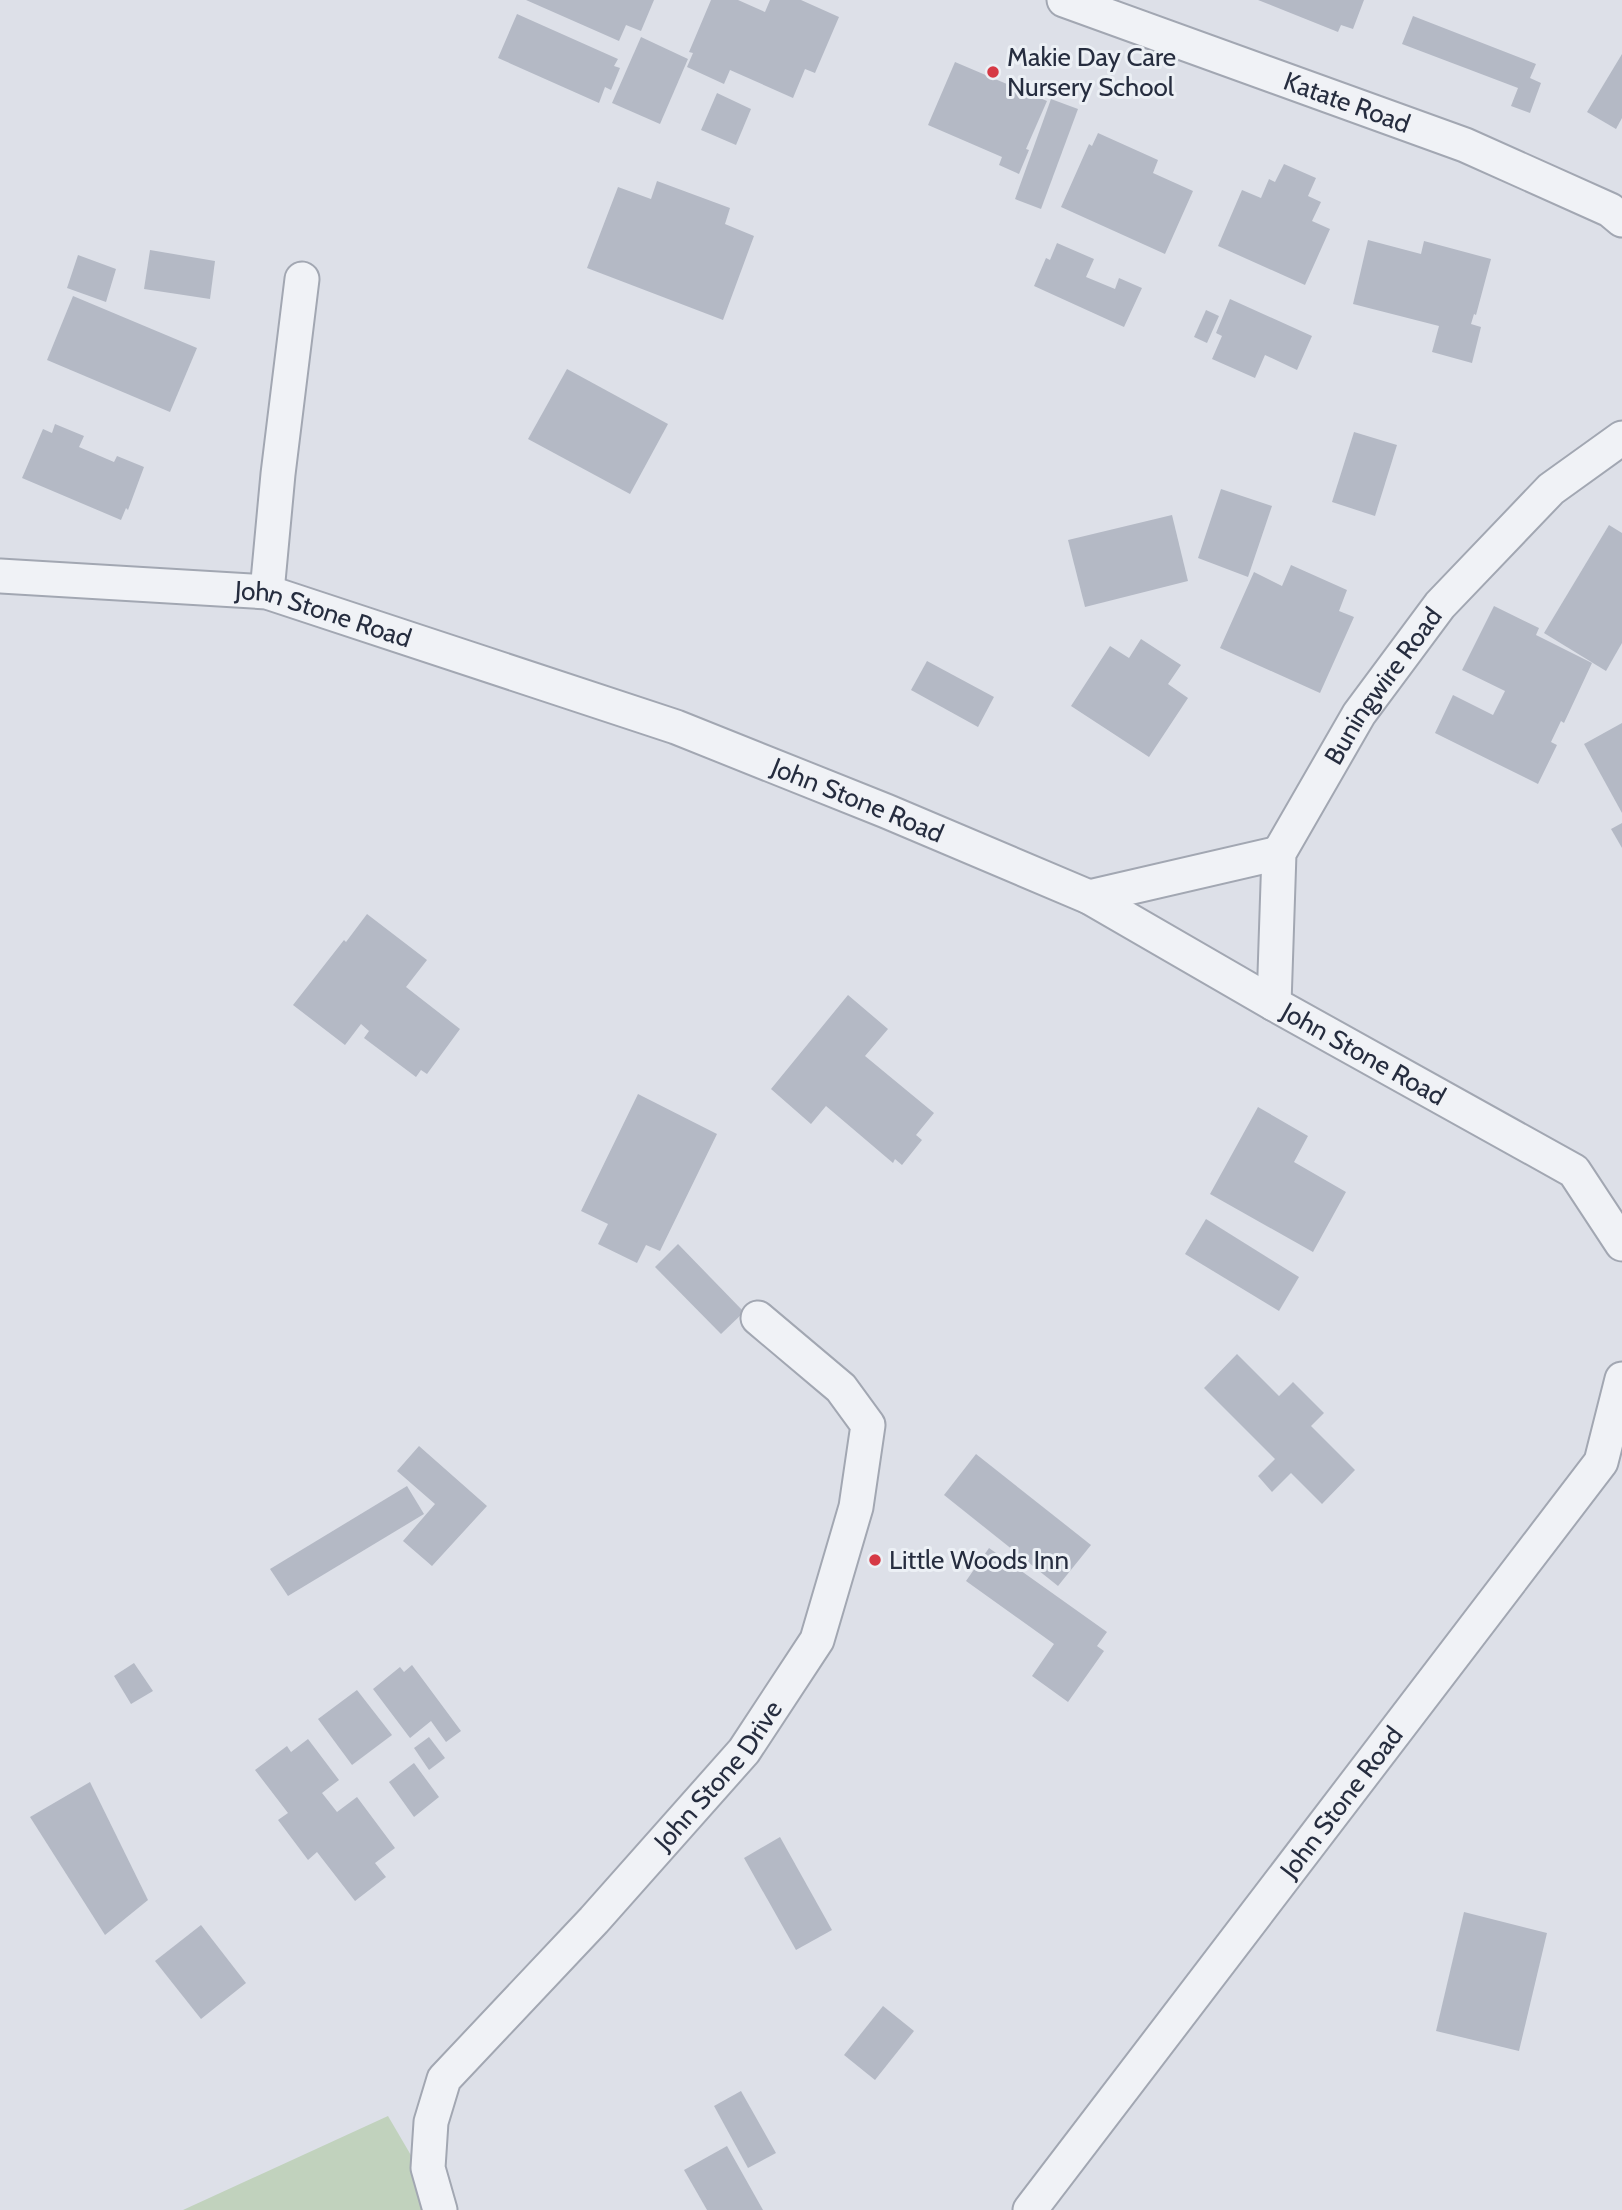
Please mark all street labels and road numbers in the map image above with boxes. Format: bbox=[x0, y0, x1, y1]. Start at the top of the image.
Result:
street label: Katate Road bbox=[1279, 65, 1415, 140]
street label: John Stone Road bbox=[233, 574, 415, 655]
street label: Buningwire Road bbox=[1317, 601, 1449, 770]
street label: John Stone Road bbox=[766, 751, 949, 850]
street label: John Stone Road bbox=[1275, 995, 1451, 1112]
street label: John Stone Drive bbox=[647, 1694, 789, 1858]
street label: John Stone Road bbox=[1272, 1720, 1410, 1885]

